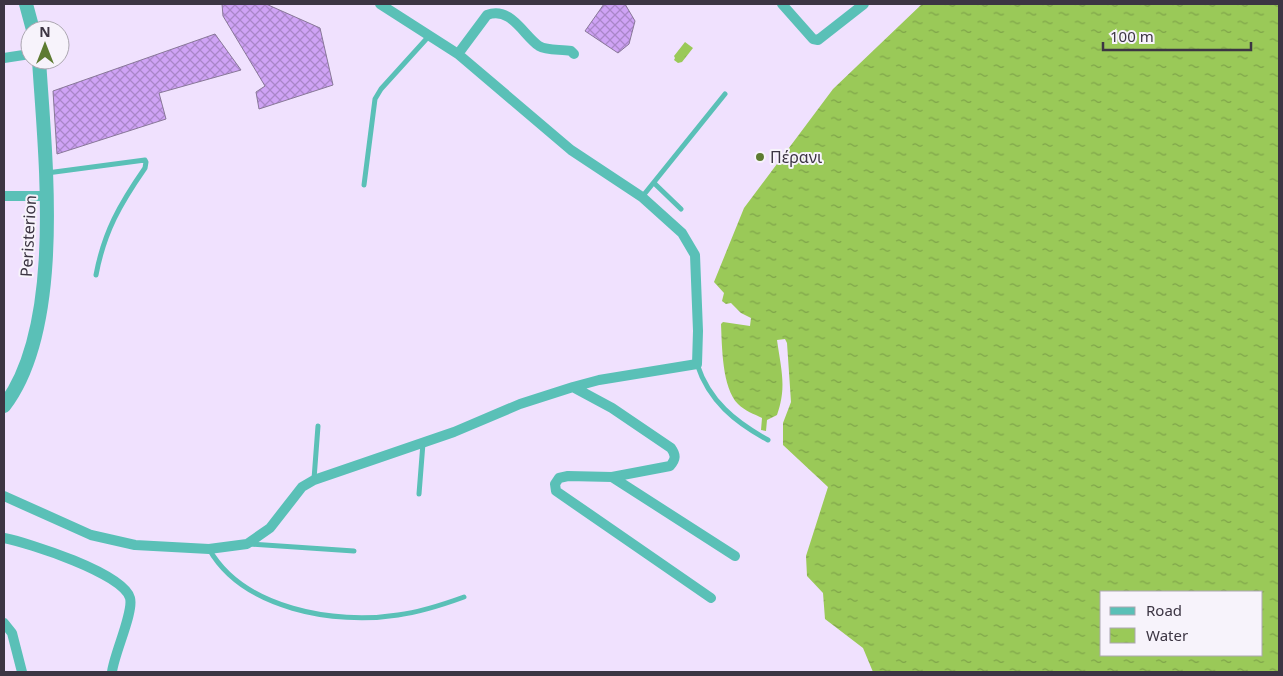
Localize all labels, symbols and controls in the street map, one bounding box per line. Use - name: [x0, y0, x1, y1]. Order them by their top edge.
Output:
- north arrow: [20, 20, 70, 70]
- scale bar: [1103, 20, 1250, 52]
- text: N: [39, 22, 51, 41]
- text: 100 m: [1110, 26, 1154, 46]
- place label: Πέρανι: [770, 146, 822, 168]
- marker: Πέρανι: [754, 151, 766, 163]
- street label: Peristerion: [15, 194, 41, 278]
- legend: [1100, 591, 1263, 656]
- text: Road: [1146, 600, 1182, 620]
- text: Water: [1146, 625, 1188, 645]

